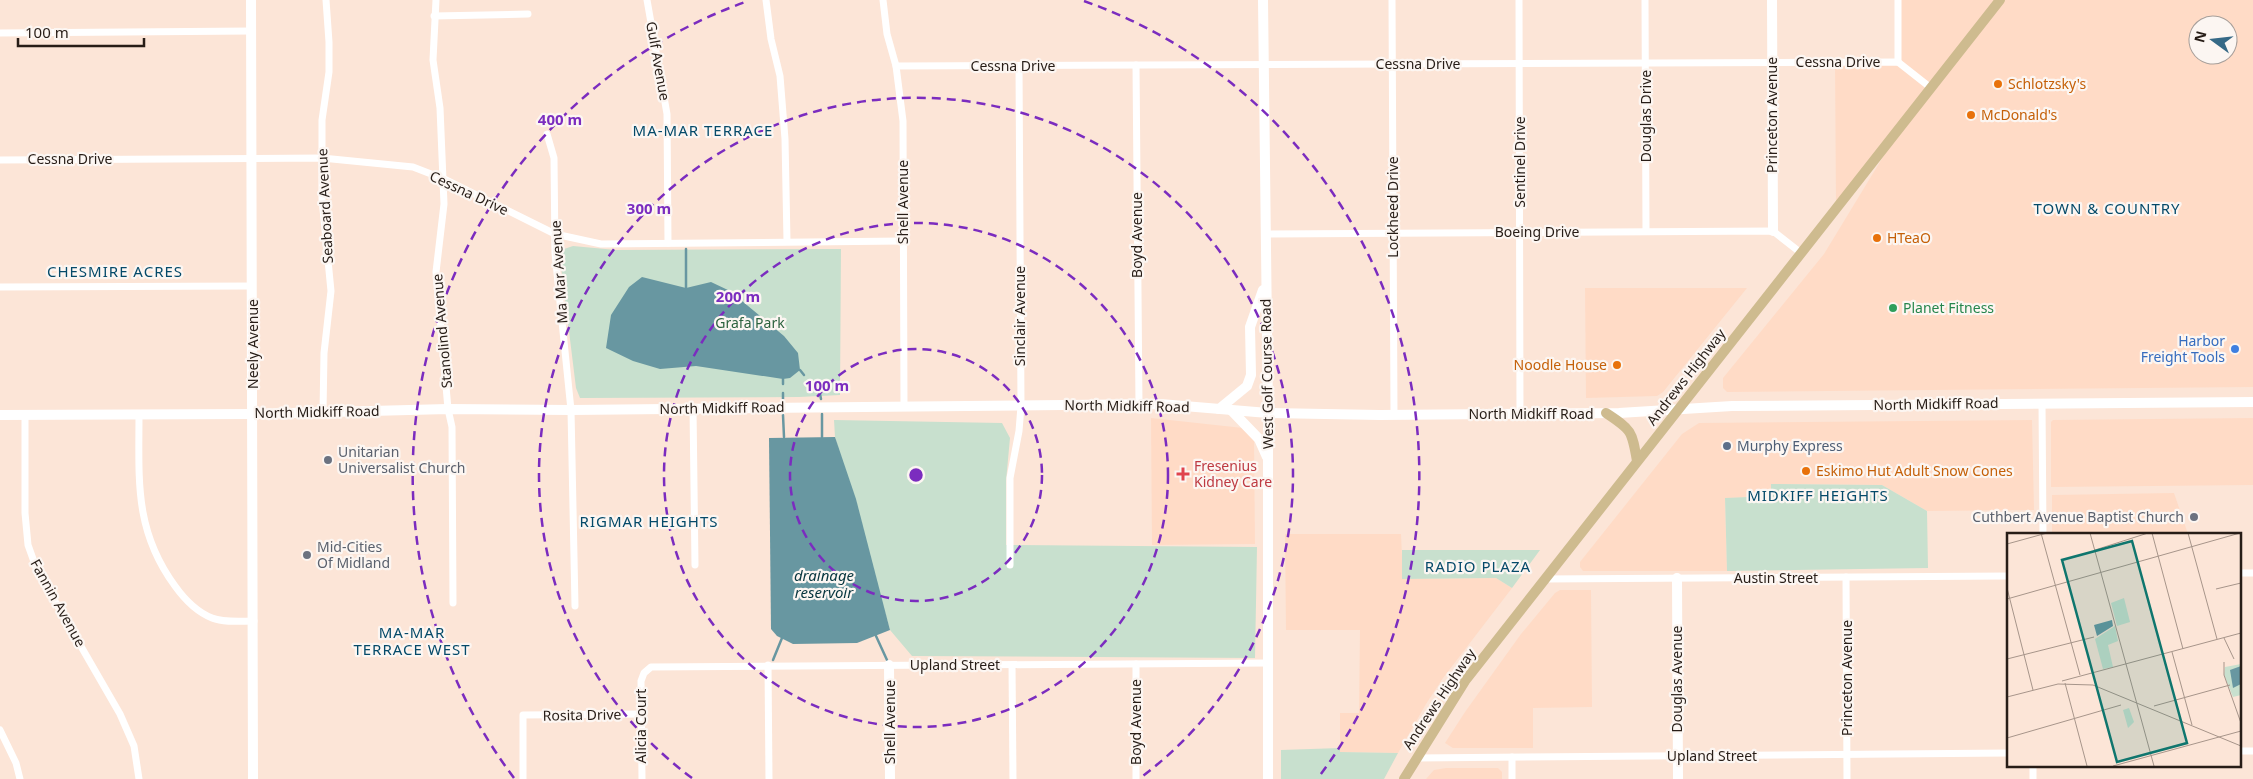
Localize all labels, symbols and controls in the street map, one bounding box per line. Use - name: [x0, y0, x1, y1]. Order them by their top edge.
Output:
- scale bar: [18, 15, 144, 47]
- north arrow: [2188, 15, 2238, 65]
- street label: Gulf Avenue: [642, 20, 675, 102]
- text: 100 m: [25, 22, 69, 42]
- text: N: [2189, 29, 2211, 44]
- street label: Cessna Drive: [1796, 52, 1881, 71]
- street label: Cessna Drive: [1376, 54, 1461, 73]
- street label: Cessna Drive: [971, 56, 1056, 75]
- street label: Princeton Avenue: [1762, 57, 1781, 173]
- street label: Douglas Drive: [1636, 70, 1655, 162]
- place label: Schlotzsky's: [2008, 74, 2086, 93]
- marker: Schlotzsky's: [1992, 78, 2004, 90]
- place label: McDonald's: [1981, 105, 2058, 124]
- text: 400 m: [538, 109, 582, 129]
- marker: McDonald's: [1965, 109, 1977, 121]
- street label: Sentinel Drive: [1510, 116, 1529, 208]
- district label: MA-MAR TERRACE: [633, 120, 773, 140]
- street label: Seaboard Avenue: [312, 148, 337, 264]
- street label: Cessna Drive: [28, 149, 113, 168]
- street label: Lockheed Drive: [1383, 156, 1402, 258]
- street label: Shell Avenue: [893, 160, 912, 244]
- street label: Cessna Drive: [427, 166, 512, 219]
- street label: Boyd Avenue: [1127, 192, 1146, 278]
- text: 300 m: [627, 198, 671, 218]
- district label: TOWN & COUNTRY: [2033, 198, 2181, 218]
- street label: Ma Mar Avenue: [545, 220, 572, 324]
- street label: Boeing Drive: [1495, 222, 1579, 241]
- place label: HTeaO: [1887, 228, 1931, 247]
- marker: HTeaO: [1871, 232, 1883, 244]
- district label: CHESMIRE ACRES: [47, 261, 183, 281]
- street label: Sinclair Avenue: [1010, 266, 1029, 366]
- street label: Stanolind Avenue: [427, 273, 456, 389]
- text: 200 m: [716, 286, 760, 306]
- place label: Planet Fitness: [1903, 298, 1994, 317]
- street label: Neely Avenue: [243, 299, 262, 389]
- street label: West Golf Course Road: [1256, 299, 1277, 449]
- marker: Planet Fitness: [1887, 302, 1899, 314]
- park label: Grafa Park: [715, 313, 785, 332]
- street label: Andrews Highway: [1642, 324, 1730, 429]
- place label: Harbor Freight Tools: [2141, 331, 2225, 366]
- marker: Harbor Freight Tools: [2229, 343, 2241, 355]
- place label: Noodle House: [1514, 355, 1607, 374]
- marker: Noodle House: [1611, 359, 1623, 371]
- text: 100 m: [805, 375, 849, 395]
- street label: North Midkiff Road: [1873, 393, 1999, 414]
- street label: North Midkiff Road: [1064, 395, 1190, 416]
- street label: North Midkiff Road: [659, 397, 785, 418]
- street label: North Midkiff Road: [254, 401, 380, 422]
- street label: North Midkiff Road: [1468, 404, 1594, 423]
- place label: Murphy Express: [1737, 436, 1843, 455]
- marker: Murphy Express: [1721, 440, 1733, 452]
- place label: Unitarian Universalist Church: [338, 442, 466, 477]
- marker: Unitarian Universalist Church: [322, 454, 334, 466]
- place label: Fresenius Kidney Care: [1194, 456, 1272, 491]
- place label: Eskimo Hut Adult Snow Cones: [1816, 461, 2013, 480]
- marker: Eskimo Hut Adult Snow Cones: [1800, 465, 1812, 477]
- centre of rings: [907, 466, 925, 484]
- marker: Fresenius Kidney Care: [1176, 467, 1190, 481]
- district label: MIDKIFF HEIGHTS: [1747, 485, 1889, 505]
- place label: Cuthbert Avenue Baptist Church: [1972, 507, 2184, 526]
- district label: RIGMAR HEIGHTS: [580, 511, 718, 531]
- marker: Cuthbert Avenue Baptist Church: [2188, 511, 2200, 523]
- inset map: [2007, 533, 2240, 766]
- place label: Mid-Cities Of Midland: [317, 537, 390, 572]
- marker: Mid-Cities Of Midland: [301, 549, 313, 561]
- street label: Fannin Avenue: [26, 556, 90, 650]
- district label: RADIO PLAZA: [1425, 556, 1531, 576]
- water label: drainage reservoir: [794, 565, 855, 602]
- street label: Austin Street: [1734, 568, 1818, 587]
- street label: Princeton Avenue: [1837, 620, 1856, 736]
- district label: MA-MAR TERRACE WEST: [353, 622, 471, 659]
- street label: Douglas Avenue: [1667, 625, 1686, 732]
- street label: Andrews Highway: [1398, 644, 1480, 753]
- street label: Upland Street: [910, 655, 1000, 674]
- street label: Boyd Avenue: [1126, 679, 1145, 765]
- street label: Shell Avenue: [880, 680, 899, 764]
- street label: Alicia Court: [631, 689, 650, 763]
- street label: Rosita Drive: [542, 704, 622, 725]
- street label: Upland Street: [1667, 746, 1757, 765]

